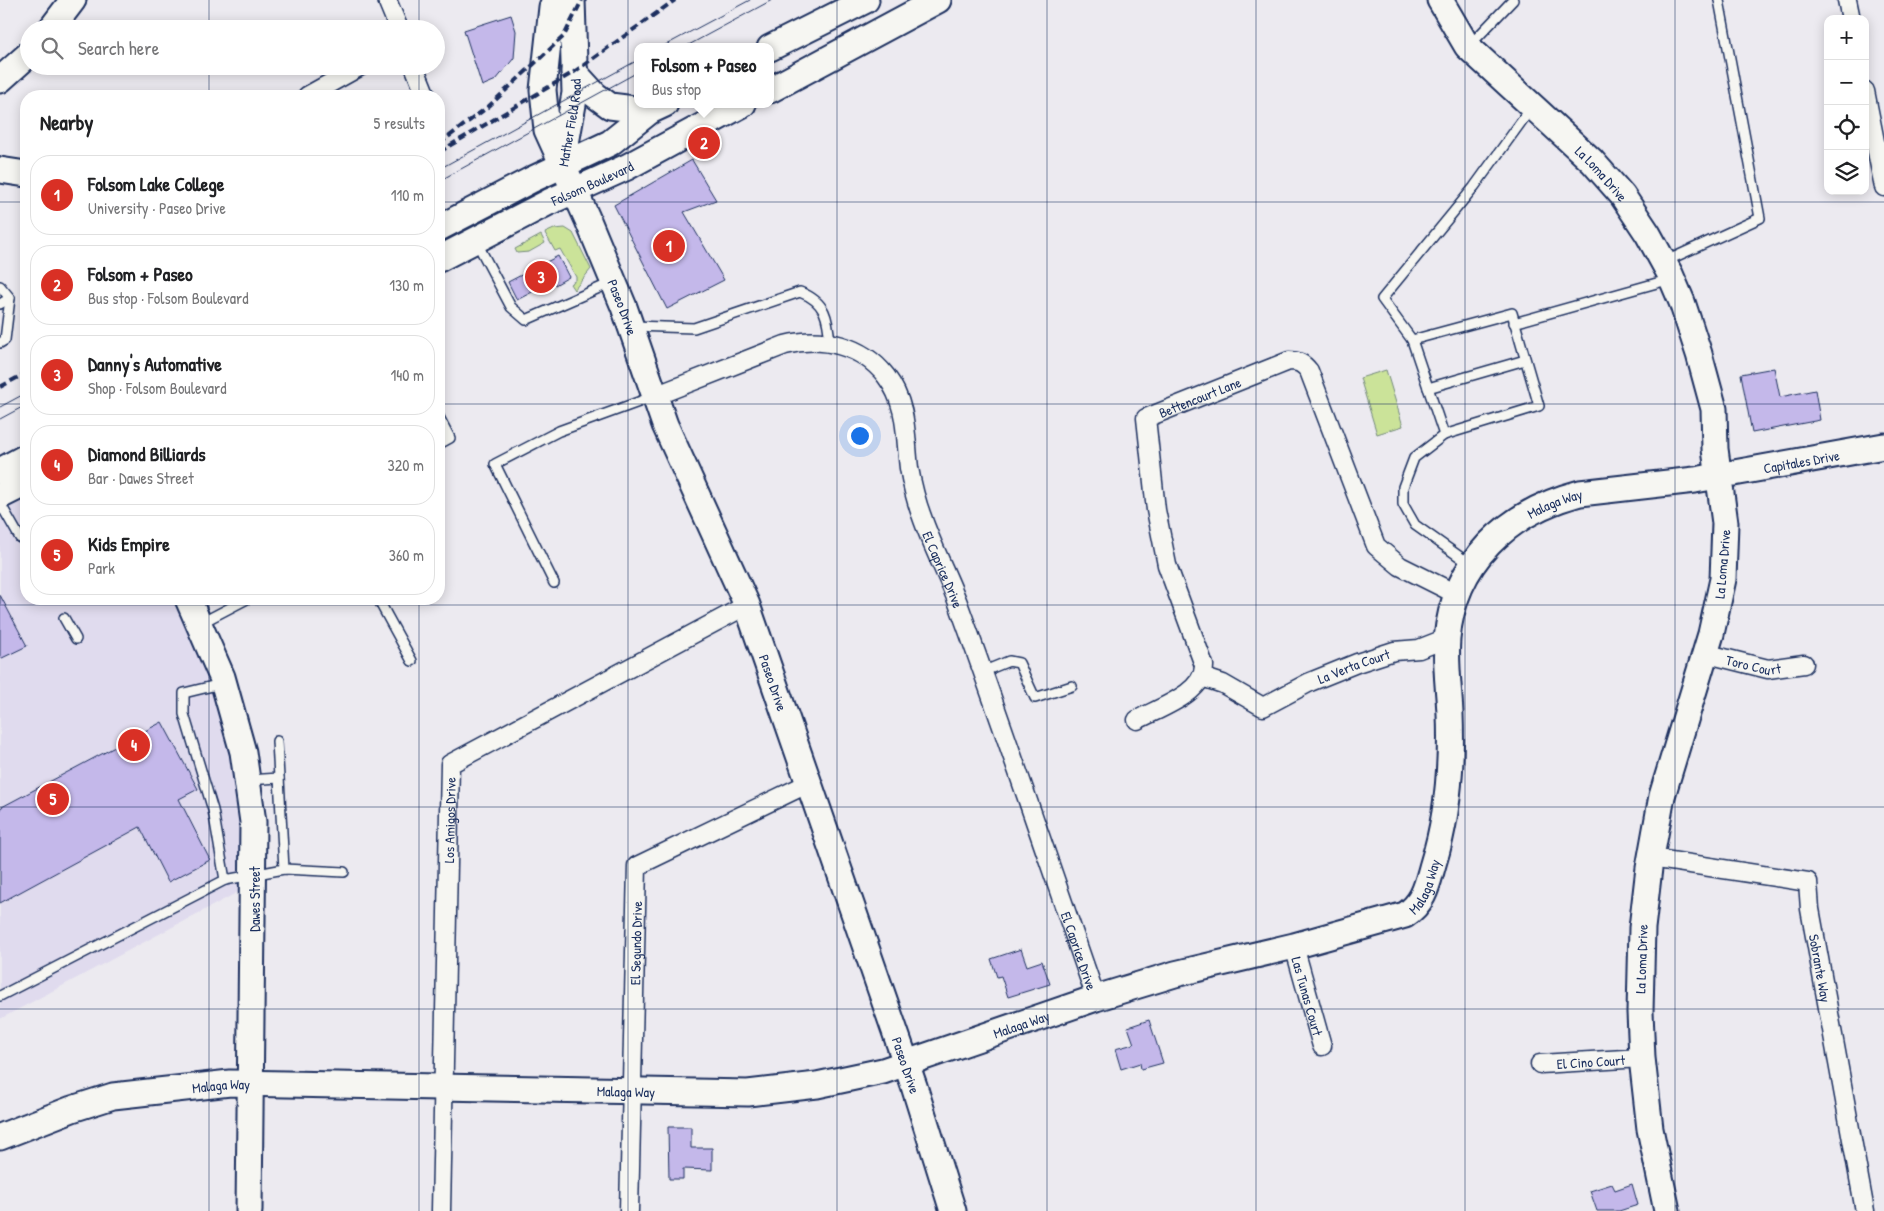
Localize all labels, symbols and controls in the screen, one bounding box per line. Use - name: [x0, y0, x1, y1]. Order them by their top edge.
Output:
- map controls: [1824, 15, 1869, 195]
- button: +: [1824, 15, 1869, 60]
- search box: [20, 20, 445, 75]
- icon: search: [38, 34, 66, 62]
- text: Search here: [78, 35, 159, 61]
- popup: [634, 43, 774, 108]
- text: Folsom + Paseo: [652, 52, 756, 78]
- button: −: [1824, 60, 1869, 105]
- street label: Mather Field Road: [553, 78, 585, 168]
- text: Bus stop: [652, 78, 701, 100]
- button: locate: [1824, 105, 1869, 150]
- text: Nearby: [40, 108, 93, 137]
- text: 5 results: [374, 112, 425, 134]
- pin: 2: [688, 124, 720, 162]
- street label: La Loma Drive: [1572, 141, 1633, 205]
- button: layers: [1824, 150, 1869, 195]
- street label: Folsom Boulevard: [547, 156, 637, 210]
- text: Folsom Lake College: [88, 171, 224, 197]
- text: 1: [54, 184, 60, 206]
- text: 110 m: [391, 184, 424, 206]
- text: University · Paseo Drive: [88, 197, 226, 219]
- pin: 1: [653, 227, 685, 265]
- pin: 3: [525, 258, 557, 296]
- text: Folsom + Paseo: [88, 261, 193, 287]
- text: 2: [53, 274, 61, 296]
- text: 130 m: [389, 274, 424, 296]
- street label: Paseo Drive: [604, 276, 643, 338]
- text: Bus stop · Folsom Boulevard: [88, 287, 248, 309]
- text: Danny's Automative: [88, 351, 222, 377]
- text: 3: [53, 364, 61, 386]
- text: 140 m: [390, 364, 424, 386]
- street label: Bettencourt Lane: [1156, 372, 1244, 422]
- text: Shop · Folsom Boulevard: [88, 377, 226, 399]
- your location: [847, 423, 873, 449]
- text: Diamond Billiards: [88, 441, 206, 467]
- street label: Capitales Drive: [1762, 445, 1841, 477]
- text: 4: [54, 454, 60, 476]
- text: 320 m: [388, 454, 424, 476]
- text: Bar · Dawes Street: [88, 467, 194, 489]
- street label: Malaga Way: [1523, 483, 1584, 522]
- street label: El Caprice Drive: [919, 528, 968, 610]
- street label: La Loma Drive: [1710, 528, 1735, 599]
- text: Kids Empire: [88, 531, 170, 557]
- text: 5: [54, 544, 60, 566]
- text: 360 m: [389, 544, 424, 566]
- text: Park: [88, 557, 115, 579]
- street label: La Verta Court: [1315, 644, 1392, 688]
- street label: Toro Court: [1724, 649, 1782, 679]
- street label: Paseo Drive: [755, 652, 793, 714]
- pin: 4: [118, 726, 150, 764]
- street label: Los Amigos Drive: [439, 777, 459, 863]
- pin: 5: [37, 780, 69, 818]
- street label: Malaga Way: [1404, 856, 1445, 918]
- street label: Dawes Street: [245, 866, 264, 932]
- street label: El Segundo Drive: [625, 900, 646, 985]
- street label: El Caprice Drive: [1057, 909, 1102, 993]
- street label: La Loma Drive: [1630, 924, 1652, 994]
- street label: Sobrante Way: [1805, 933, 1836, 1004]
- street label: Las Tunas Court: [1288, 954, 1328, 1038]
- street label: Malaga Way: [991, 1005, 1052, 1042]
- street label: Paseo Drive: [888, 1034, 925, 1096]
- street label: El Cino Court: [1556, 1050, 1626, 1072]
- street label: Malaga Way: [191, 1074, 250, 1097]
- street label: Malaga Way: [597, 1081, 655, 1102]

